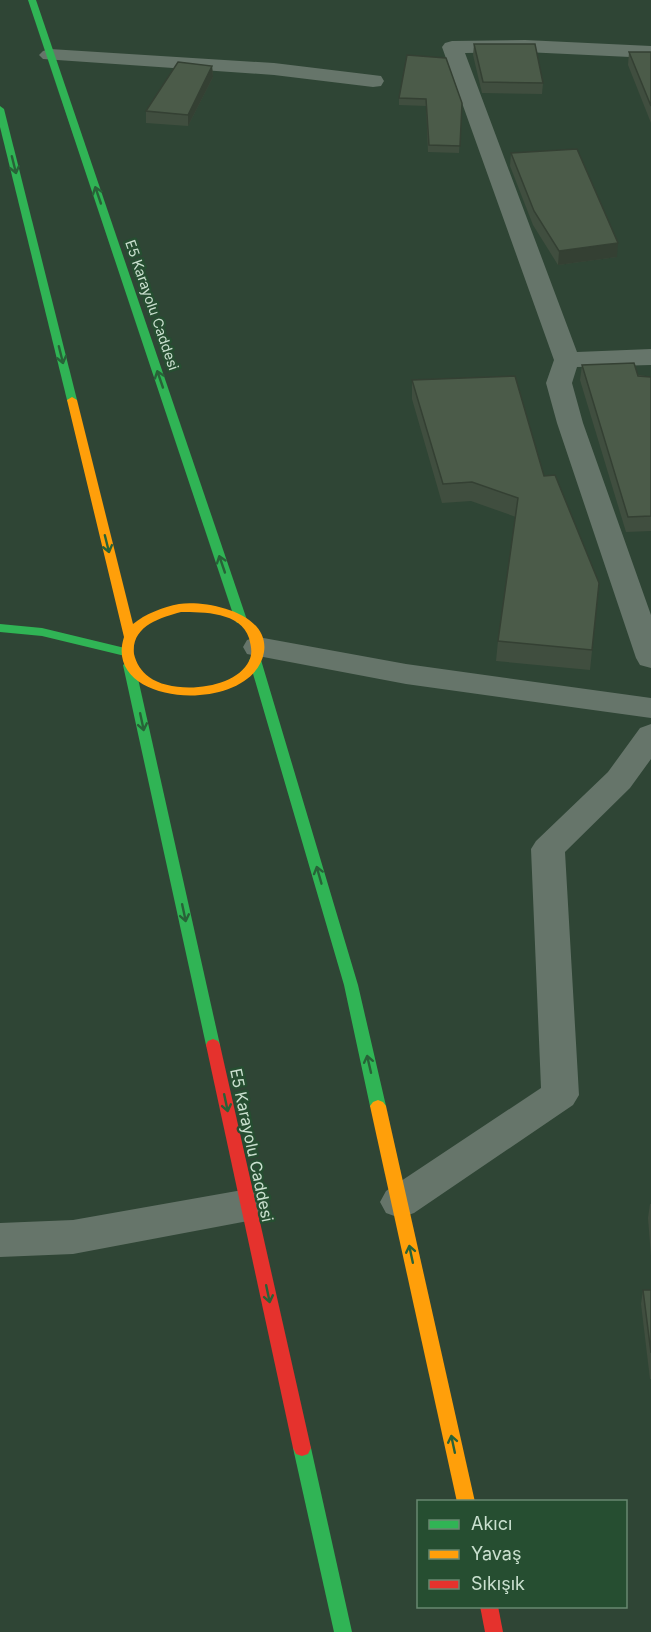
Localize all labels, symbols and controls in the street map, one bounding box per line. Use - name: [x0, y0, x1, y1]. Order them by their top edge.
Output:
- one-way arrow: [9, 156, 20, 175]
- one-way arrow: [91, 186, 102, 205]
- street label: E5 Karayolu Caddesi: [122, 237, 183, 372]
- one-way arrow: [55, 345, 67, 364]
- one-way arrow: [154, 370, 165, 389]
- one-way arrow: [102, 534, 114, 553]
- one-way arrow: [216, 555, 227, 574]
- one-way arrow: [136, 713, 148, 732]
- one-way arrow: [313, 866, 324, 885]
- one-way arrow: [178, 903, 190, 922]
- one-way arrow: [363, 1054, 374, 1074]
- street label: E5 Karayolu Caddesi: [226, 1066, 278, 1224]
- one-way arrow: [220, 1094, 232, 1113]
- one-way arrow: [405, 1245, 416, 1264]
- one-way arrow: [263, 1283, 274, 1303]
- one-way arrow: [447, 1435, 458, 1455]
- legend: [417, 1500, 627, 1608]
- text: Akıcı: [471, 1513, 512, 1534]
- text: Yavaş: [471, 1543, 521, 1564]
- text: Sıkışık: [471, 1573, 525, 1594]

